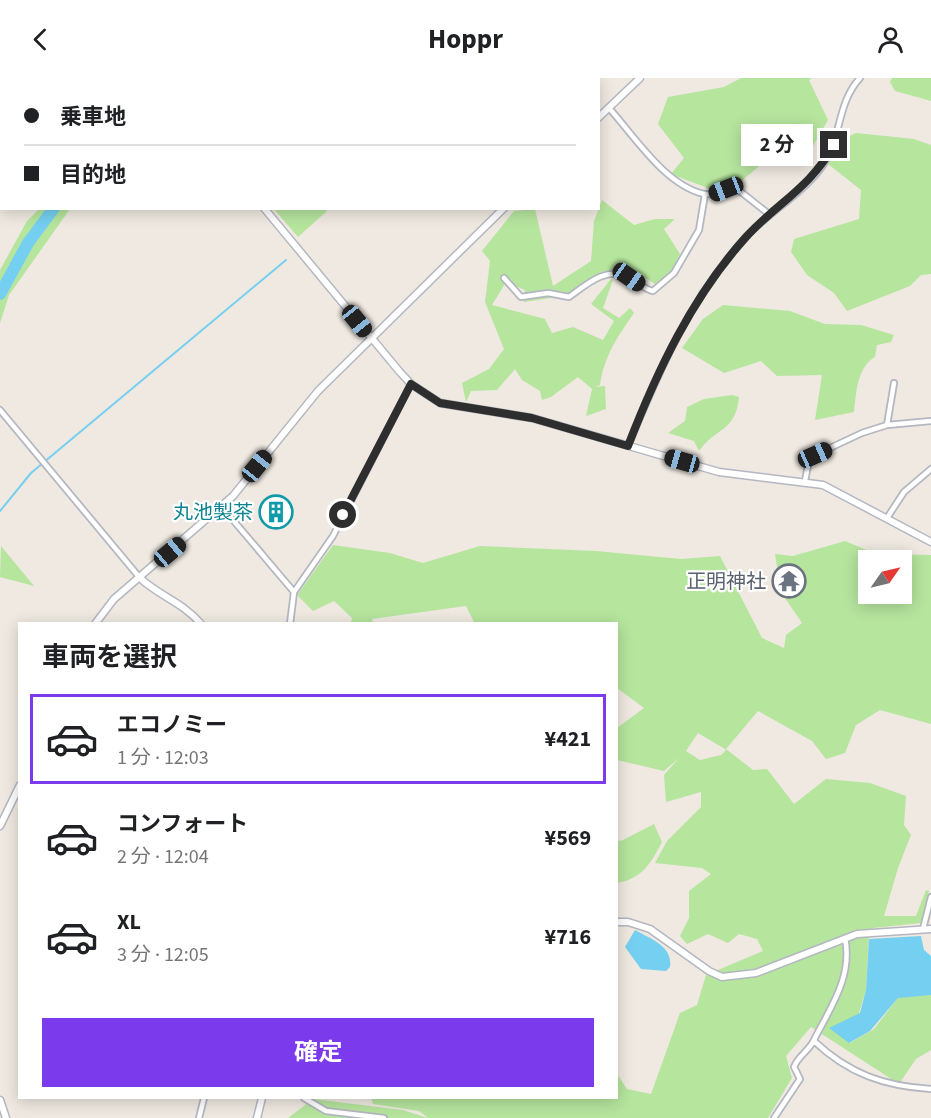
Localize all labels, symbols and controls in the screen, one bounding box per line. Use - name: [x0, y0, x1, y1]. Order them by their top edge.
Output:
- text: Hoppr: [428, 20, 503, 59]
- icon: back: [24, 23, 57, 56]
- icon: person: [874, 23, 907, 56]
- text: 乗車地: [60, 101, 126, 133]
- callout: 2 分: [741, 124, 813, 166]
- text: 2 分: [760, 131, 794, 159]
- route end: [820, 131, 847, 158]
- text: 目的地: [60, 159, 126, 191]
- car: [706, 174, 746, 204]
- car: [609, 259, 649, 295]
- car: [339, 301, 375, 341]
- car: [795, 439, 835, 471]
- car: [239, 446, 275, 486]
- car: [662, 447, 702, 475]
- building icon: 丸池製茶: [258, 494, 294, 530]
- place label: 丸池製茶: [173, 499, 253, 527]
- route start: [329, 501, 356, 528]
- car: [150, 534, 190, 570]
- north arrow: [858, 550, 912, 604]
- map controls: [858, 550, 912, 604]
- temple icon: 正明神社: [771, 563, 807, 599]
- place label: 正明神社: [686, 568, 766, 596]
- text: 車両を選択: [42, 638, 177, 677]
- text: エコノミー: [117, 709, 227, 741]
- icon: car: [45, 712, 99, 766]
- text: ¥421: [545, 723, 591, 755]
- text: 1 分 · 12:03: [117, 744, 209, 772]
- text: コンフォート: [117, 808, 248, 840]
- icon: car: [45, 811, 99, 865]
- text: ¥569: [545, 822, 591, 854]
- text: 2 分 · 12:04: [117, 843, 209, 871]
- text: XL: [117, 906, 141, 938]
- icon: car: [45, 910, 99, 964]
- text: ¥716: [545, 921, 591, 953]
- text: 3 分 · 12:05: [117, 941, 209, 969]
- button: 確定: [42, 1018, 594, 1087]

